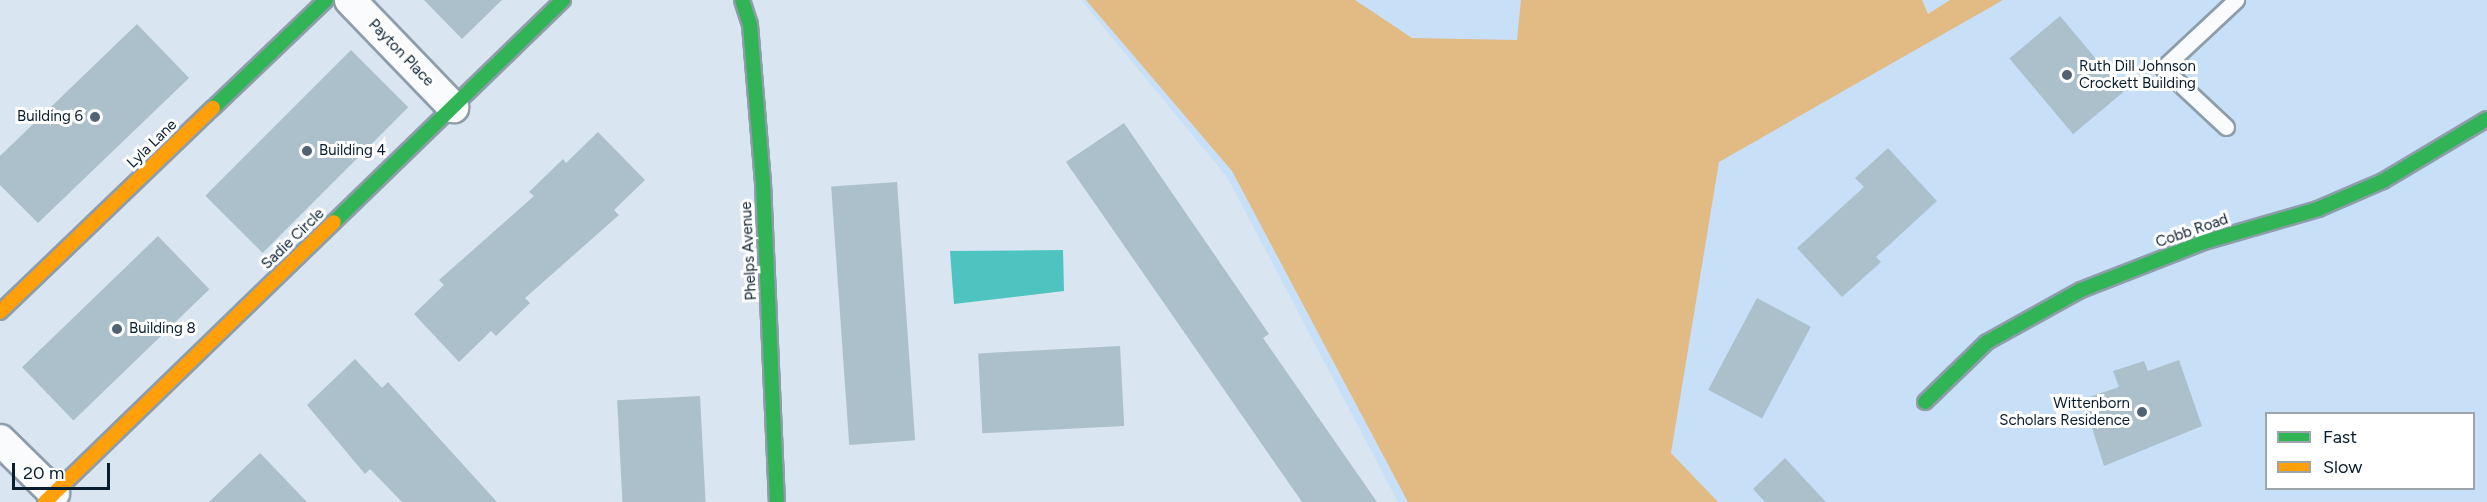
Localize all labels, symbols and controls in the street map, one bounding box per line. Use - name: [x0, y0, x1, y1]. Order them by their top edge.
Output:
- street label: Payton Place: [365, 16, 437, 90]
- place label: Ruth Dill Johnson Crockett Building: [2079, 57, 2196, 92]
- marker: Ruth Dill Johnson Crockett Building: [2060, 68, 2074, 82]
- place label: Building 6: [17, 108, 83, 126]
- marker: Building 6: [88, 110, 102, 124]
- street label: Lyla Lane: [123, 116, 181, 172]
- place label: Building 4: [319, 142, 386, 160]
- marker: Building 4: [300, 144, 314, 158]
- street label: Phelps Avenue: [737, 201, 761, 301]
- street label: Sadie Circle: [258, 205, 328, 273]
- street label: Cobb Road: [2153, 210, 2231, 252]
- place label: Building 8: [129, 320, 196, 338]
- marker: Building 8: [110, 322, 124, 336]
- place label: Wittenborn Scholars Residence: [1999, 394, 2130, 429]
- marker: Wittenborn Scholars Residence: [2135, 405, 2149, 419]
- legend: [2265, 412, 2475, 490]
- text: Fast: [2323, 426, 2357, 448]
- scale bar: [15, 451, 112, 489]
- text: Slow: [2323, 456, 2362, 478]
- text: 20 m: [23, 462, 64, 484]

